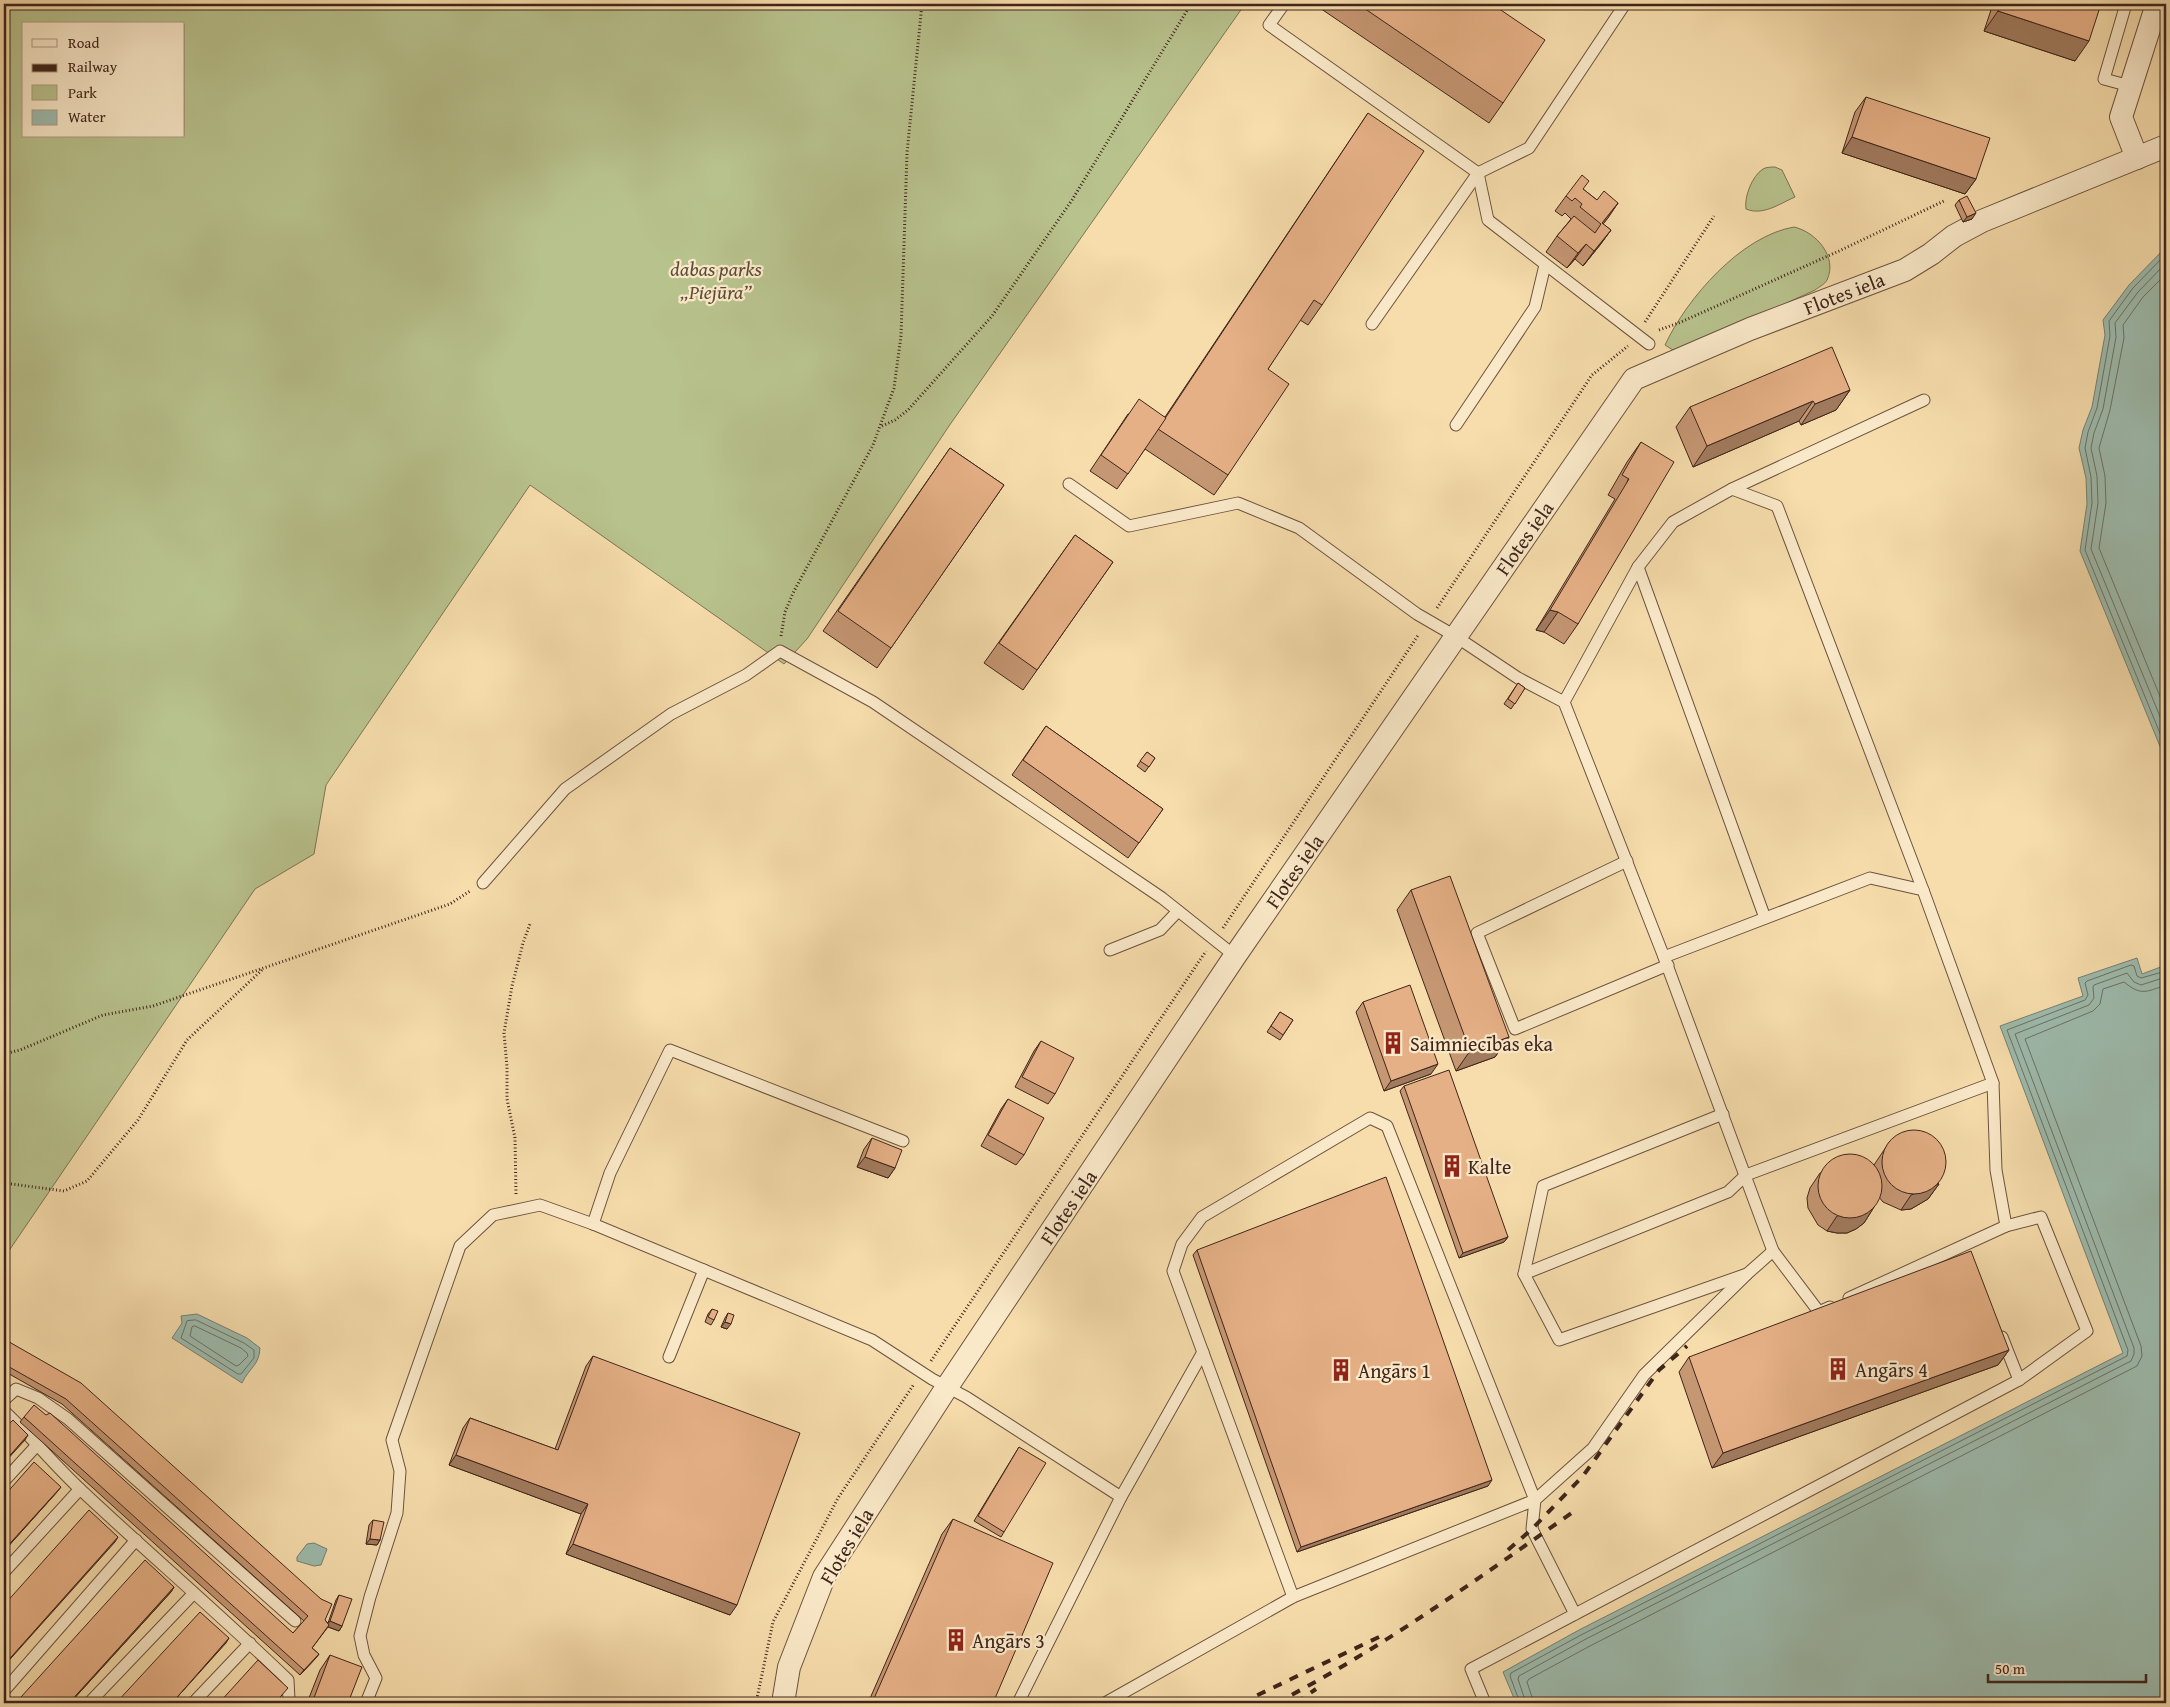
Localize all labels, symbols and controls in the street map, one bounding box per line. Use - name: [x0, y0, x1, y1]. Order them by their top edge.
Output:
- legend: [22, 22, 185, 138]
- text: Road: [68, 32, 99, 53]
- text: Railway: [68, 56, 118, 77]
- text: Park: [68, 82, 97, 103]
- text: Water: [68, 106, 106, 127]
- park label: dabas parks „Piejūra”: [670, 254, 762, 306]
- street label: Flotes iela: [1799, 264, 1889, 322]
- street label: Flotes iela: [1488, 495, 1560, 581]
- street label: Flotes iela: [1258, 828, 1330, 914]
- place label: Saimniecības eka: [1410, 1029, 1554, 1058]
- building icon: Saimniecības eka: [1380, 1030, 1406, 1056]
- place label: Kalte: [1468, 1152, 1511, 1181]
- building icon: Kalte: [1439, 1153, 1465, 1179]
- street label: Flotes iela: [1032, 1163, 1104, 1250]
- place label: Angārs 4: [1855, 1355, 1928, 1384]
- place label: Angārs 1: [1358, 1356, 1431, 1385]
- building icon: Angārs 4: [1825, 1356, 1851, 1382]
- building icon: Angārs 1: [1328, 1357, 1354, 1383]
- street label: Flotes iela: [812, 1502, 880, 1590]
- place label: Angārs 3: [972, 1626, 1045, 1655]
- building icon: Angārs 3: [943, 1627, 969, 1653]
- scale bar: [1988, 1652, 2145, 1684]
- text: 50 m: [1995, 1658, 2026, 1679]

